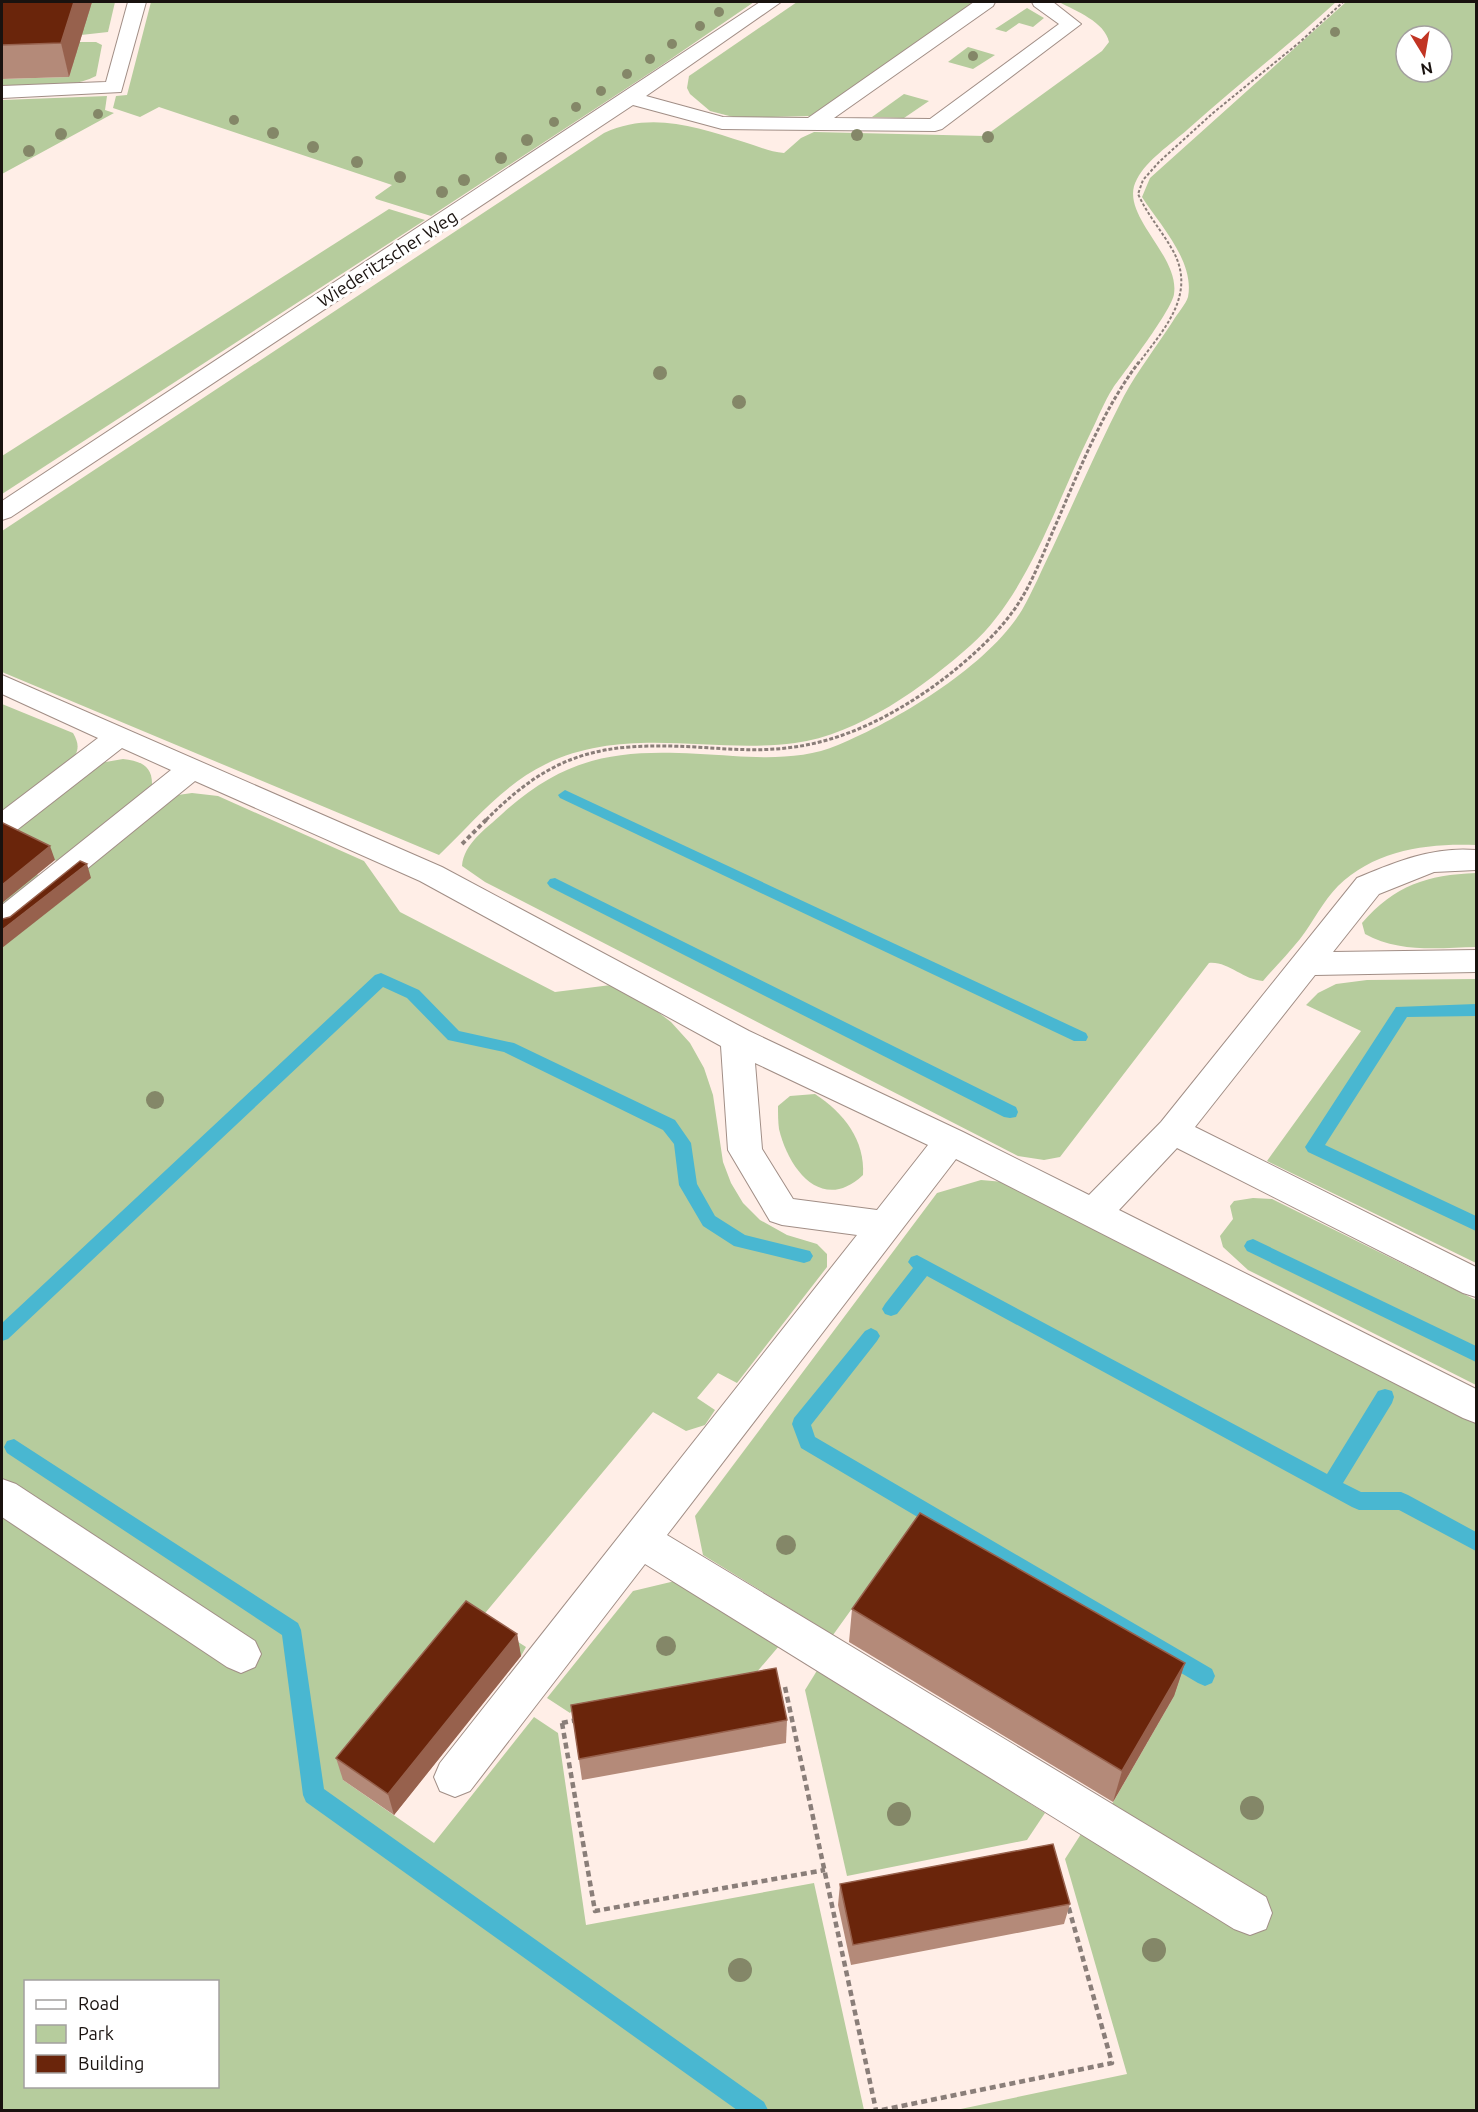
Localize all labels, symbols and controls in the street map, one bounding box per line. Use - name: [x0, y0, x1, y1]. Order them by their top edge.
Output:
- north arrow: [1394, 24, 1454, 84]
- text: N: [1419, 59, 1434, 79]
- street label: Wiederitzscher Weg: [313, 205, 461, 311]
- legend: [24, 1980, 219, 2088]
- text: Road: [78, 1993, 120, 2013]
- text: Park: [78, 2023, 114, 2043]
- text: Building: [78, 2053, 144, 2073]

